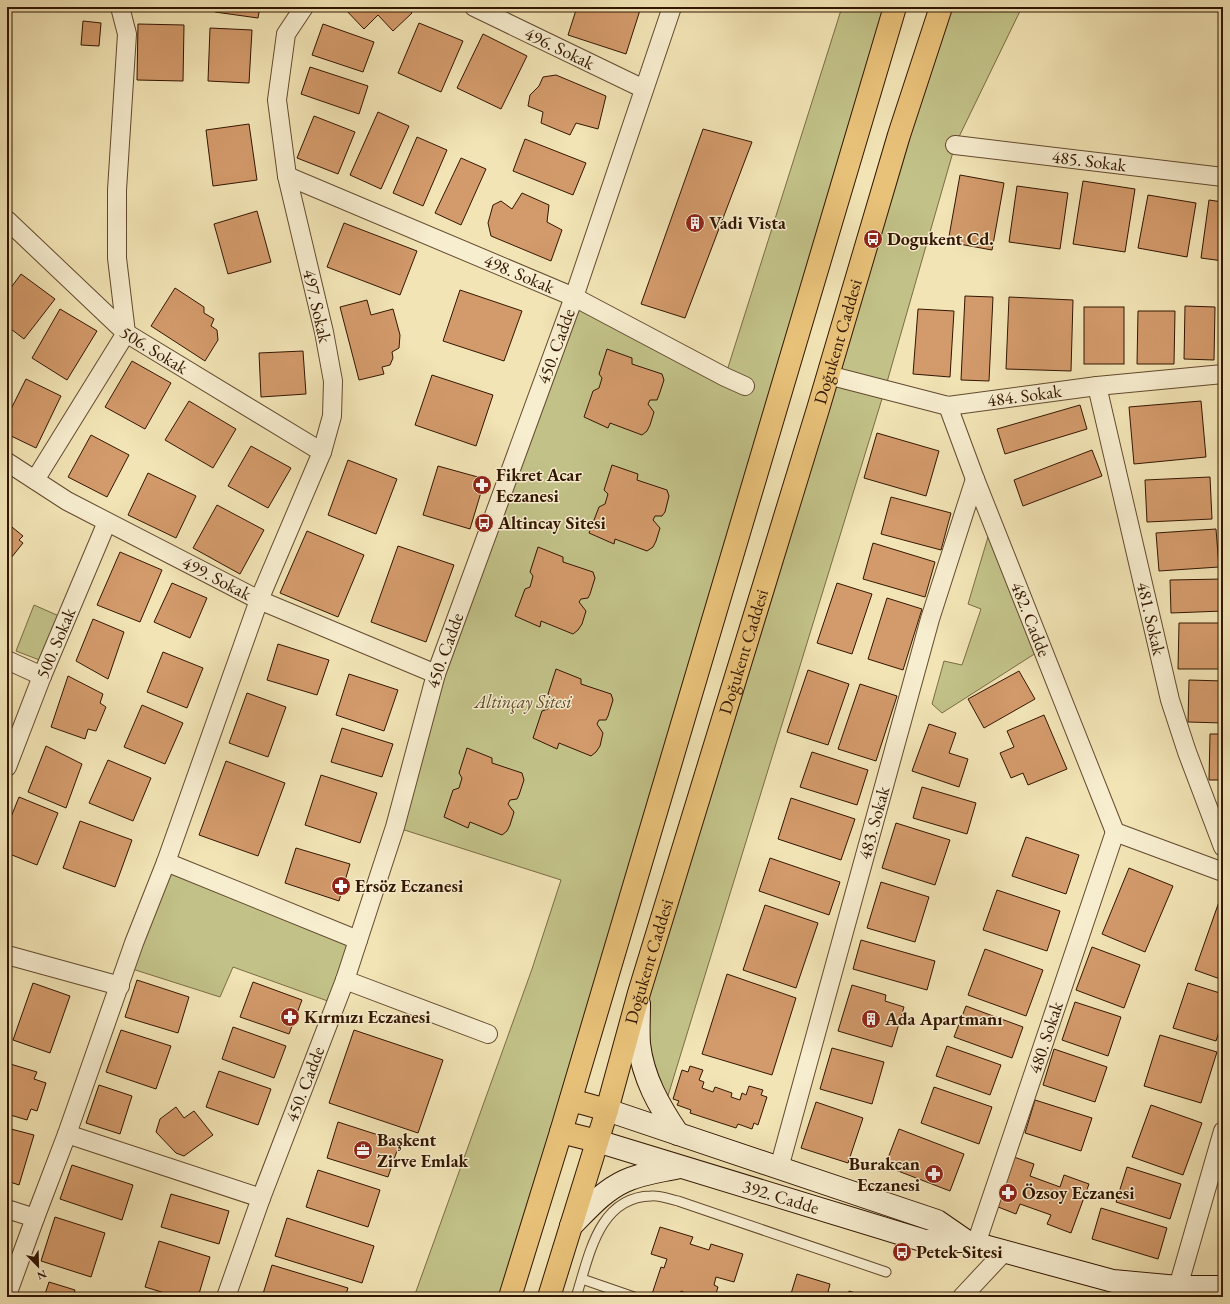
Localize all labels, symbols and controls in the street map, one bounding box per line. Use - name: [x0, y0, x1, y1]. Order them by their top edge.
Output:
- street label: 496. Sokak: [521, 21, 599, 75]
- street label: 485. Sokak: [1051, 145, 1128, 176]
- place label: Vadi Vista: [709, 211, 786, 234]
- building icon: Vadi Vista: [684, 212, 706, 234]
- place label: Dogukent Cd.: [887, 227, 994, 250]
- bus stop icon: Dogukent Cd.: [862, 228, 884, 250]
- street label: 498. Sokak: [480, 248, 559, 299]
- street label: 497. Sokak: [298, 267, 337, 345]
- street label: Doğukent Caddesi: [808, 276, 867, 407]
- street label: 450. Cadde: [531, 305, 580, 387]
- street label: 506. Sokak: [115, 321, 193, 379]
- street label: 484. Sokak: [986, 379, 1063, 412]
- place label: Fikret Acar Eczanesi: [496, 463, 582, 507]
- pharmacy icon: Fikret Acar Eczanesi: [471, 474, 493, 496]
- place label: Altincay Sitesi: [497, 511, 606, 534]
- bus stop icon: Altincay Sitesi: [473, 512, 495, 534]
- street label: 499. Sokak: [178, 550, 256, 605]
- street label: 482. Cadde: [1006, 578, 1056, 660]
- street label: 481. Sokak: [1132, 580, 1171, 658]
- street label: Doğukent Caddesi: [713, 586, 773, 717]
- street label: 500. Sokak: [30, 604, 81, 682]
- street label: 450. Cadde: [421, 609, 468, 691]
- park label: Altinçay Sitesi: [472, 690, 572, 714]
- street label: 483. Sokak: [852, 783, 895, 862]
- place label: Ersöz Eczanesi: [355, 874, 464, 897]
- pharmacy icon: Ersöz Eczanesi: [330, 875, 352, 897]
- street label: Doğukent Caddesi: [619, 896, 678, 1027]
- street label: 480. Sokak: [1022, 998, 1068, 1076]
- place label: Kırmızı Eczanesi: [304, 1005, 431, 1028]
- pharmacy icon: Kırmızı Eczanesi: [279, 1006, 301, 1028]
- place label: Ada Apartmanı: [884, 1007, 1003, 1030]
- building icon: Ada Apartmanı: [860, 1008, 882, 1030]
- street label: 450. Cadde: [279, 1043, 329, 1125]
- place label: Başkent Zirve Emlak: [377, 1128, 470, 1172]
- office icon: Başkent Zirve Emlak: [352, 1139, 374, 1161]
- place label: Burakcan Eczanesi: [849, 1152, 921, 1196]
- pharmacy icon: Burakcan Eczanesi: [923, 1163, 945, 1185]
- street label: 392. Cadde: [740, 1174, 822, 1219]
- place label: Özsoy Eczanesi: [1022, 1181, 1135, 1204]
- pharmacy icon: Özsoy Eczanesi: [997, 1182, 1019, 1204]
- place label: Petek Sitesi: [916, 1240, 1003, 1263]
- bus stop icon: Petek Sitesi: [891, 1241, 913, 1263]
- north arrow: [18, 1246, 58, 1286]
- text: N: [35, 1267, 49, 1283]

